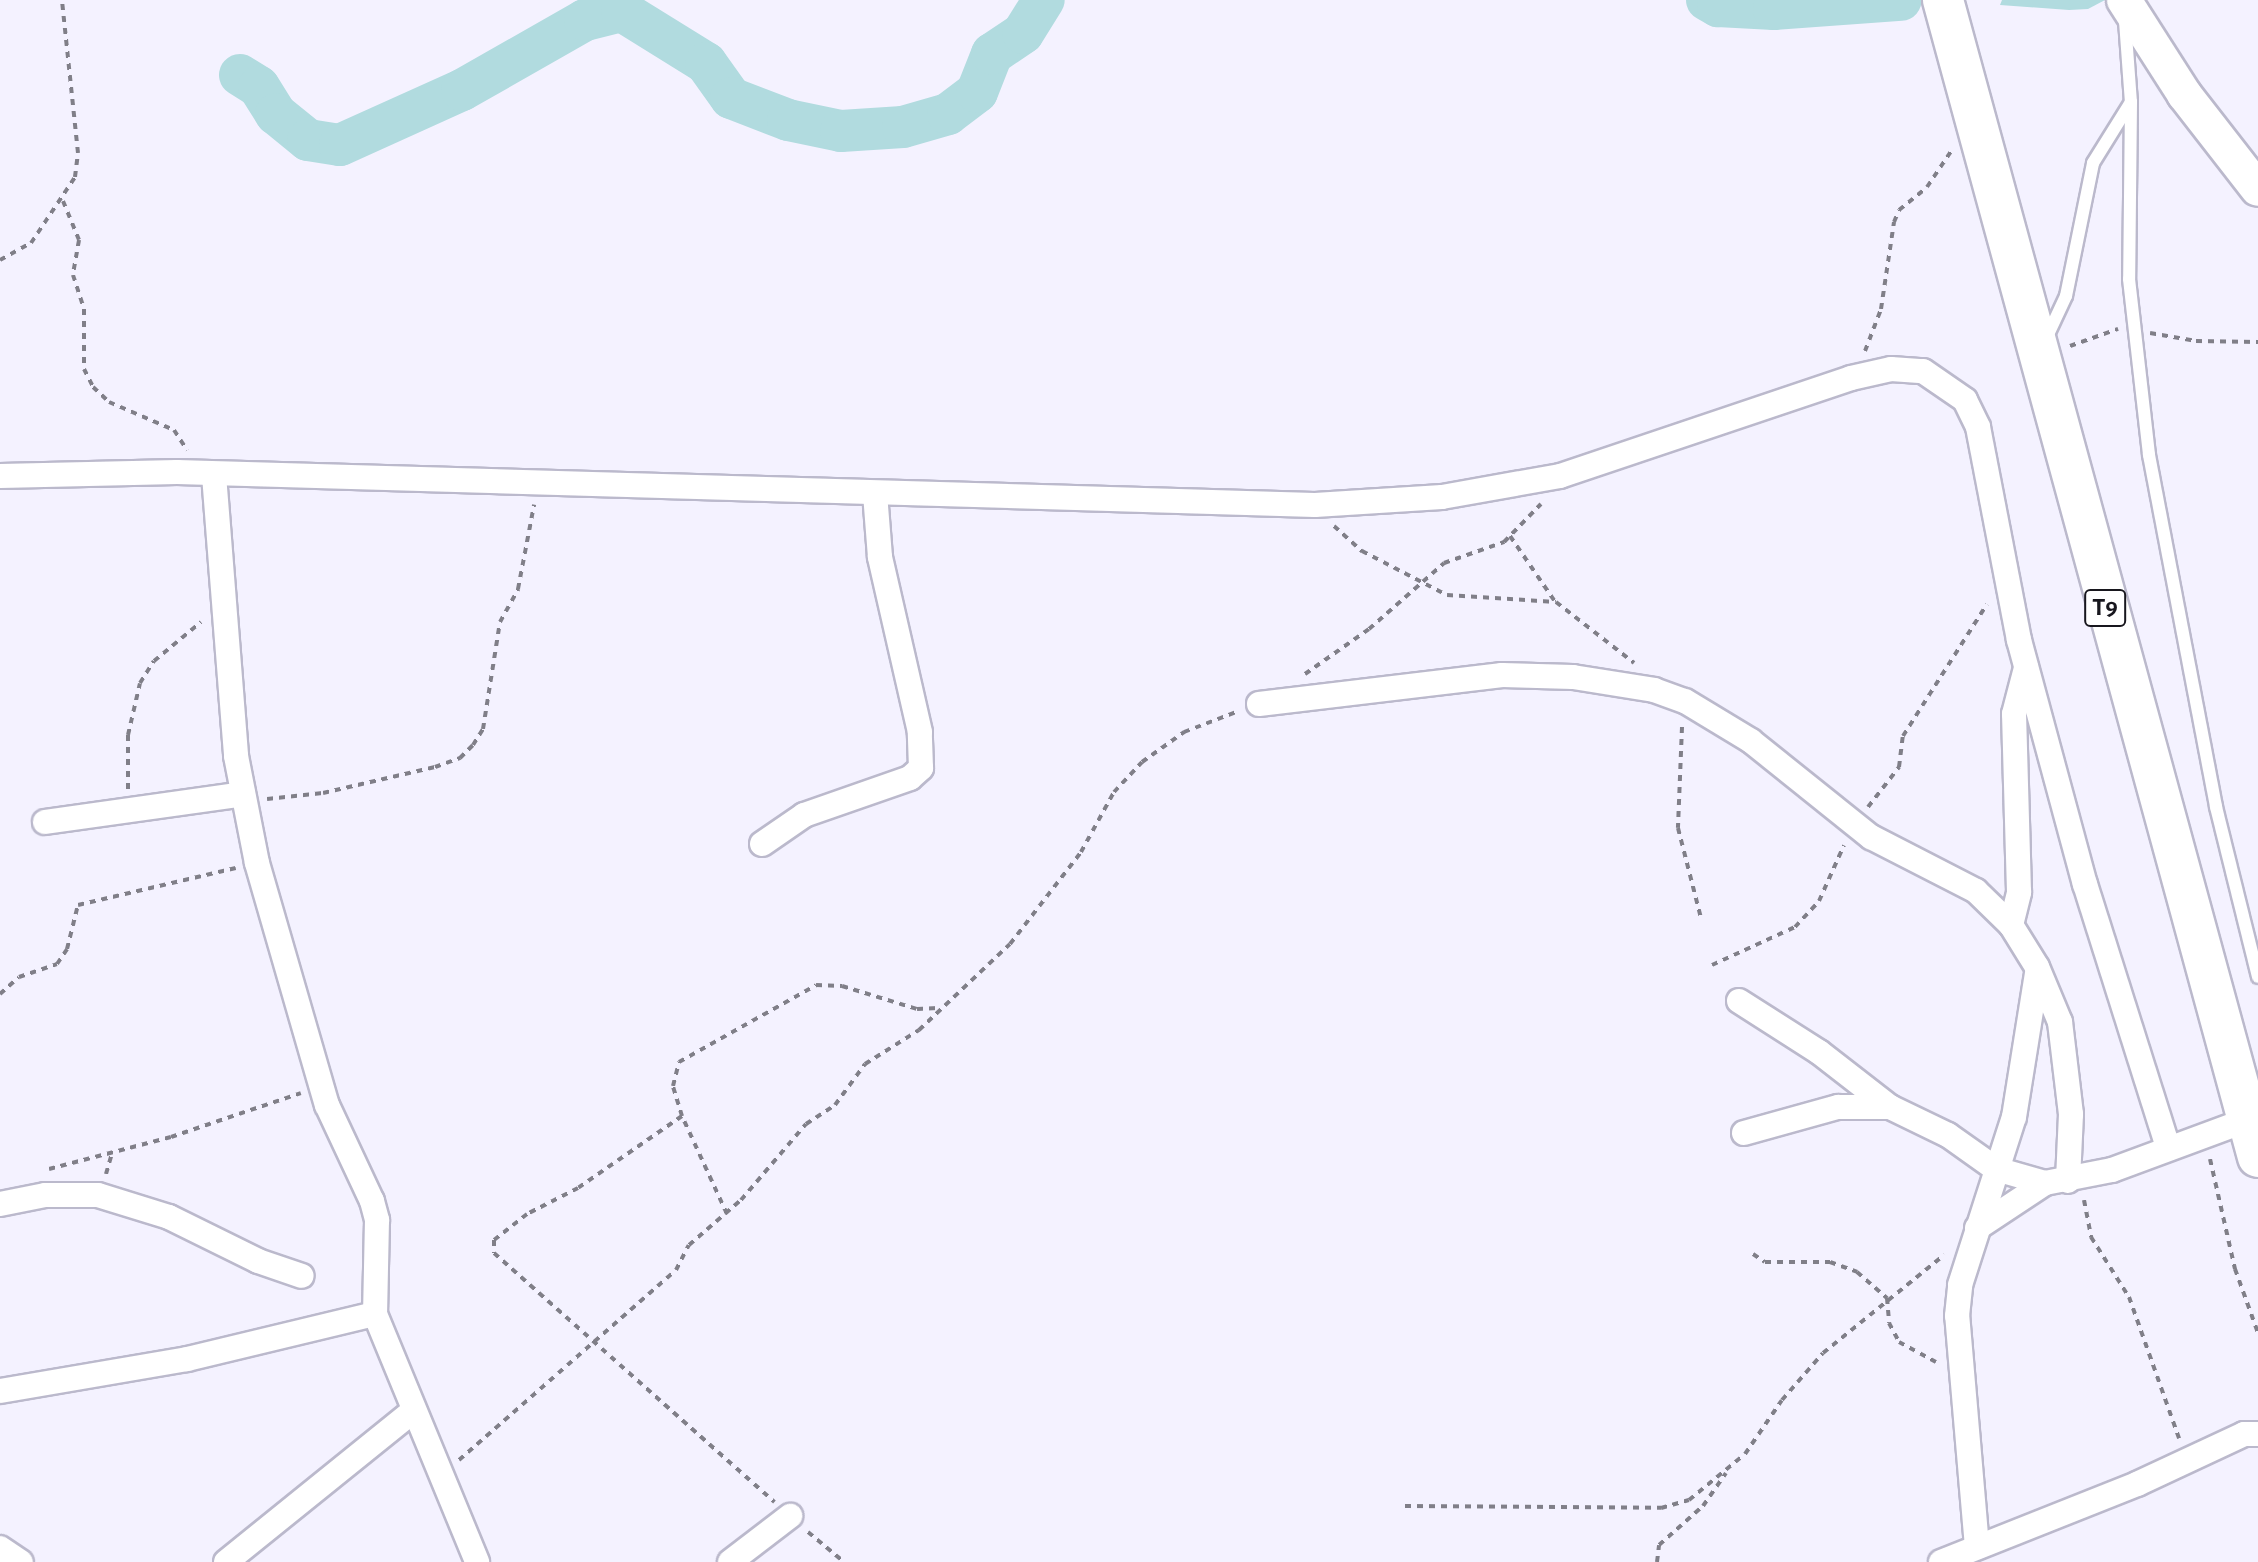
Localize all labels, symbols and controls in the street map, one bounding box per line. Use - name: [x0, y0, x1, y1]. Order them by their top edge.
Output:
- road number: T9: [2083, 586, 2127, 630]

